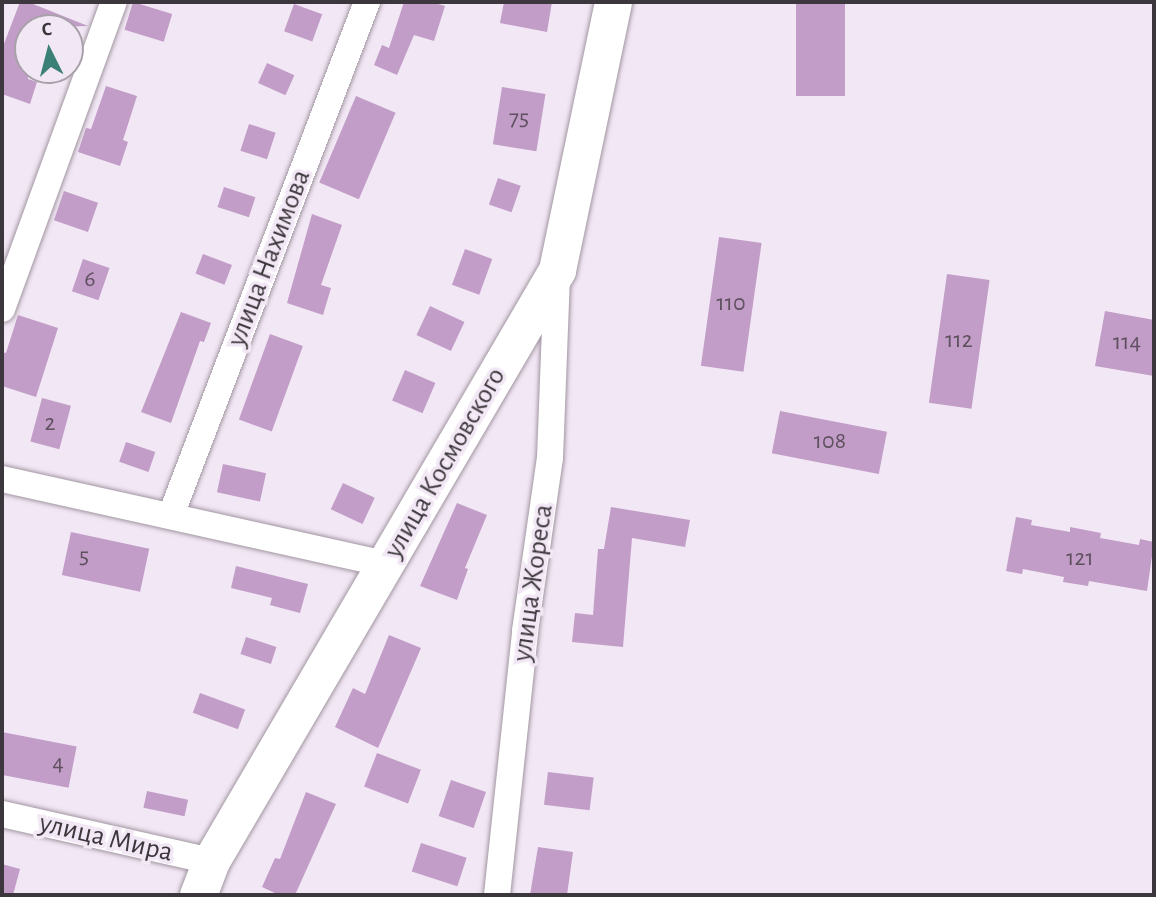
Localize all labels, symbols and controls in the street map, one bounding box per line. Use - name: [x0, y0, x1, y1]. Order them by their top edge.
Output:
- north arrow: [14, 14, 84, 84]
- text: С: [41, 20, 53, 40]
- house number: 75: [509, 105, 529, 133]
- street label: улица Нахимова: [220, 165, 318, 351]
- house number: 6: [84, 266, 96, 294]
- house number: 110: [716, 290, 746, 318]
- house number: 112: [945, 327, 973, 355]
- house number: 114: [1113, 329, 1141, 357]
- street label: улица Космовского: [377, 362, 513, 564]
- house number: 2: [45, 410, 55, 438]
- house number: 108: [814, 428, 846, 456]
- street label: улица Жореса: [505, 502, 561, 664]
- house number: 5: [79, 543, 89, 571]
- house number: 121: [1066, 545, 1094, 573]
- house number: 4: [52, 750, 64, 778]
- street label: улица Мира: [36, 806, 176, 870]

